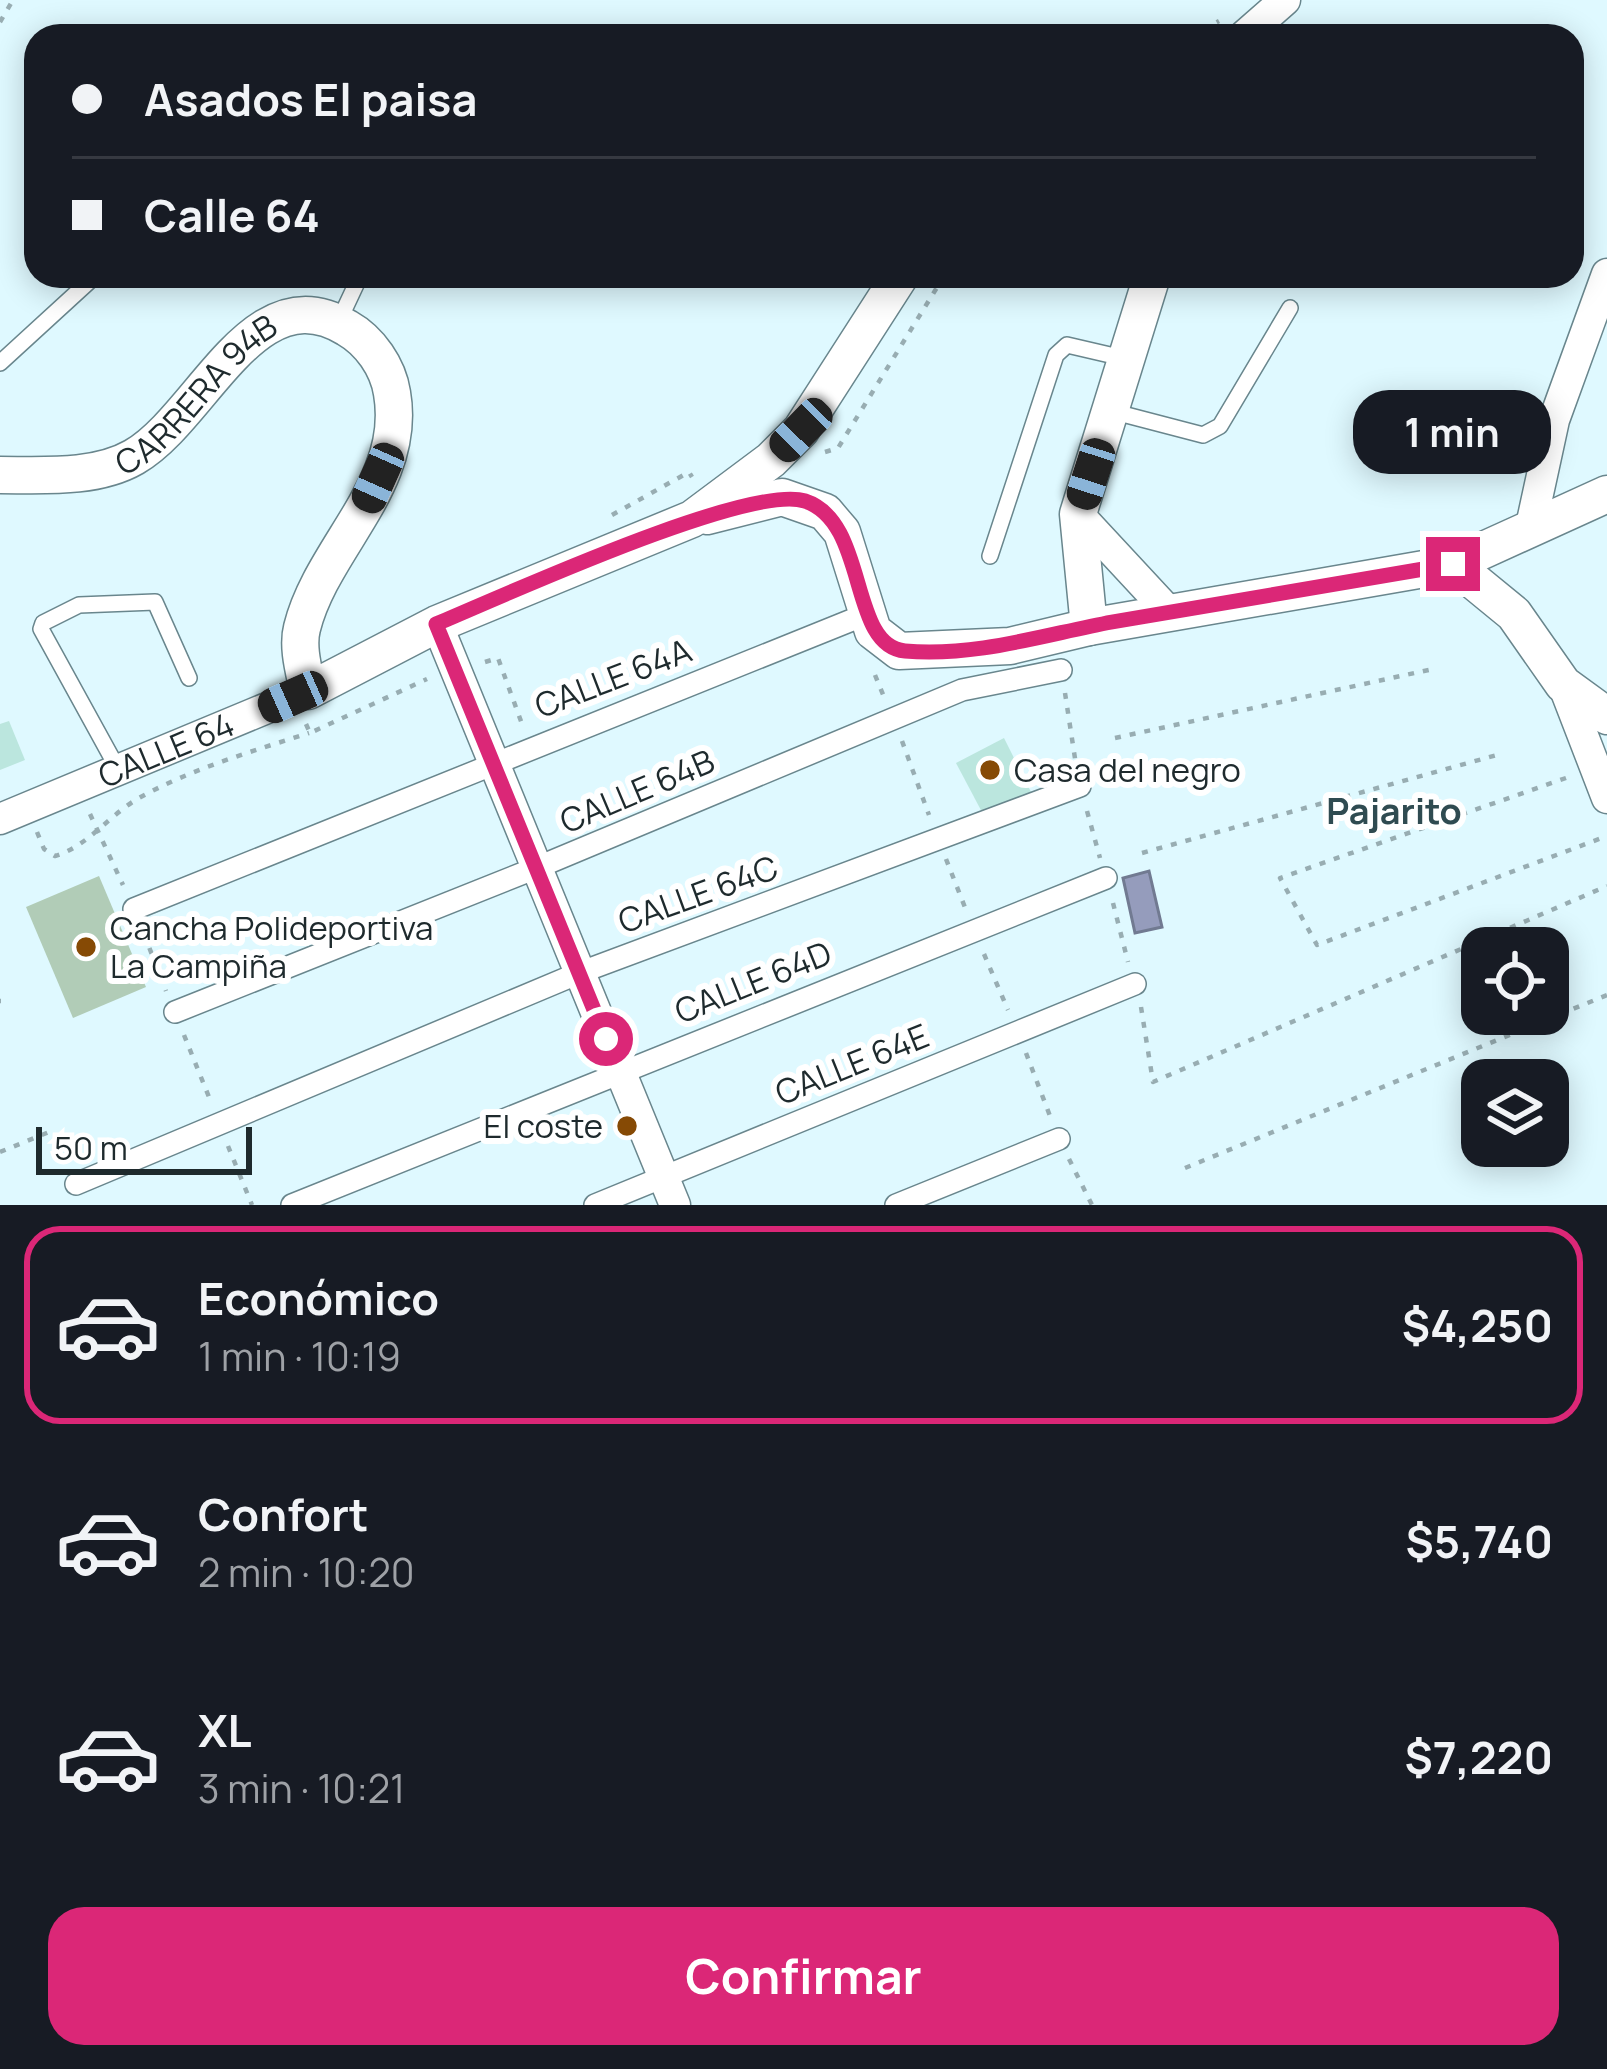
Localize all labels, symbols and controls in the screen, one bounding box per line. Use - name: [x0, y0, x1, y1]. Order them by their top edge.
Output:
- text: Asados El paisa: [144, 68, 477, 130]
- text: Calle 64: [144, 184, 320, 246]
- street label: CARRERA 94B: [108, 303, 285, 485]
- callout: 1 min: [1354, 390, 1552, 474]
- car: [763, 392, 839, 468]
- text: 1 min: [1404, 405, 1500, 459]
- car: [1063, 434, 1119, 514]
- car: [347, 438, 409, 518]
- route end: [1426, 537, 1480, 591]
- street label: CALLE 64A: [528, 627, 698, 728]
- car: [253, 666, 333, 728]
- street label: CALLE 64: [91, 701, 241, 798]
- street label: CALLE 64B: [553, 738, 721, 843]
- place label: Casa del negro: [1014, 747, 1241, 792]
- marker: Casa del negro: [977, 757, 1003, 783]
- district label: Pajarito: [1326, 786, 1462, 835]
- street label: CALLE 64C: [612, 844, 784, 943]
- place label: Cancha Polideportiva La Campiña: [110, 905, 433, 988]
- map controls: [1461, 927, 1569, 1167]
- button: locate: [1461, 927, 1569, 1035]
- street label: CALLE 64D: [668, 930, 838, 1033]
- marker: Cancha Polideportiva La Campiña: [73, 934, 99, 960]
- route start: [579, 1012, 633, 1066]
- street label: CALLE 64E: [768, 1012, 935, 1115]
- button: layers: [1461, 1059, 1569, 1167]
- place label: El coste: [484, 1103, 603, 1148]
- marker: El coste: [614, 1113, 640, 1139]
- scale bar: [36, 1121, 252, 1174]
- text: 50 m: [54, 1125, 128, 1170]
- text: Económico: [198, 1267, 439, 1329]
- icon: car: [54, 1271, 162, 1379]
- text: $4,250: [1402, 1294, 1553, 1356]
- text: 1 min · 10:19: [198, 1329, 401, 1383]
- text: Confort: [198, 1483, 369, 1545]
- icon: car: [54, 1487, 162, 1595]
- text: $5,740: [1406, 1510, 1553, 1572]
- text: 2 min · 10:20: [198, 1545, 415, 1599]
- text: XL: [198, 1699, 252, 1761]
- icon: car: [54, 1703, 162, 1811]
- text: $7,220: [1405, 1726, 1553, 1788]
- text: 3 min · 10:21: [198, 1761, 405, 1815]
- button: Confirmar: [48, 1907, 1559, 2045]

